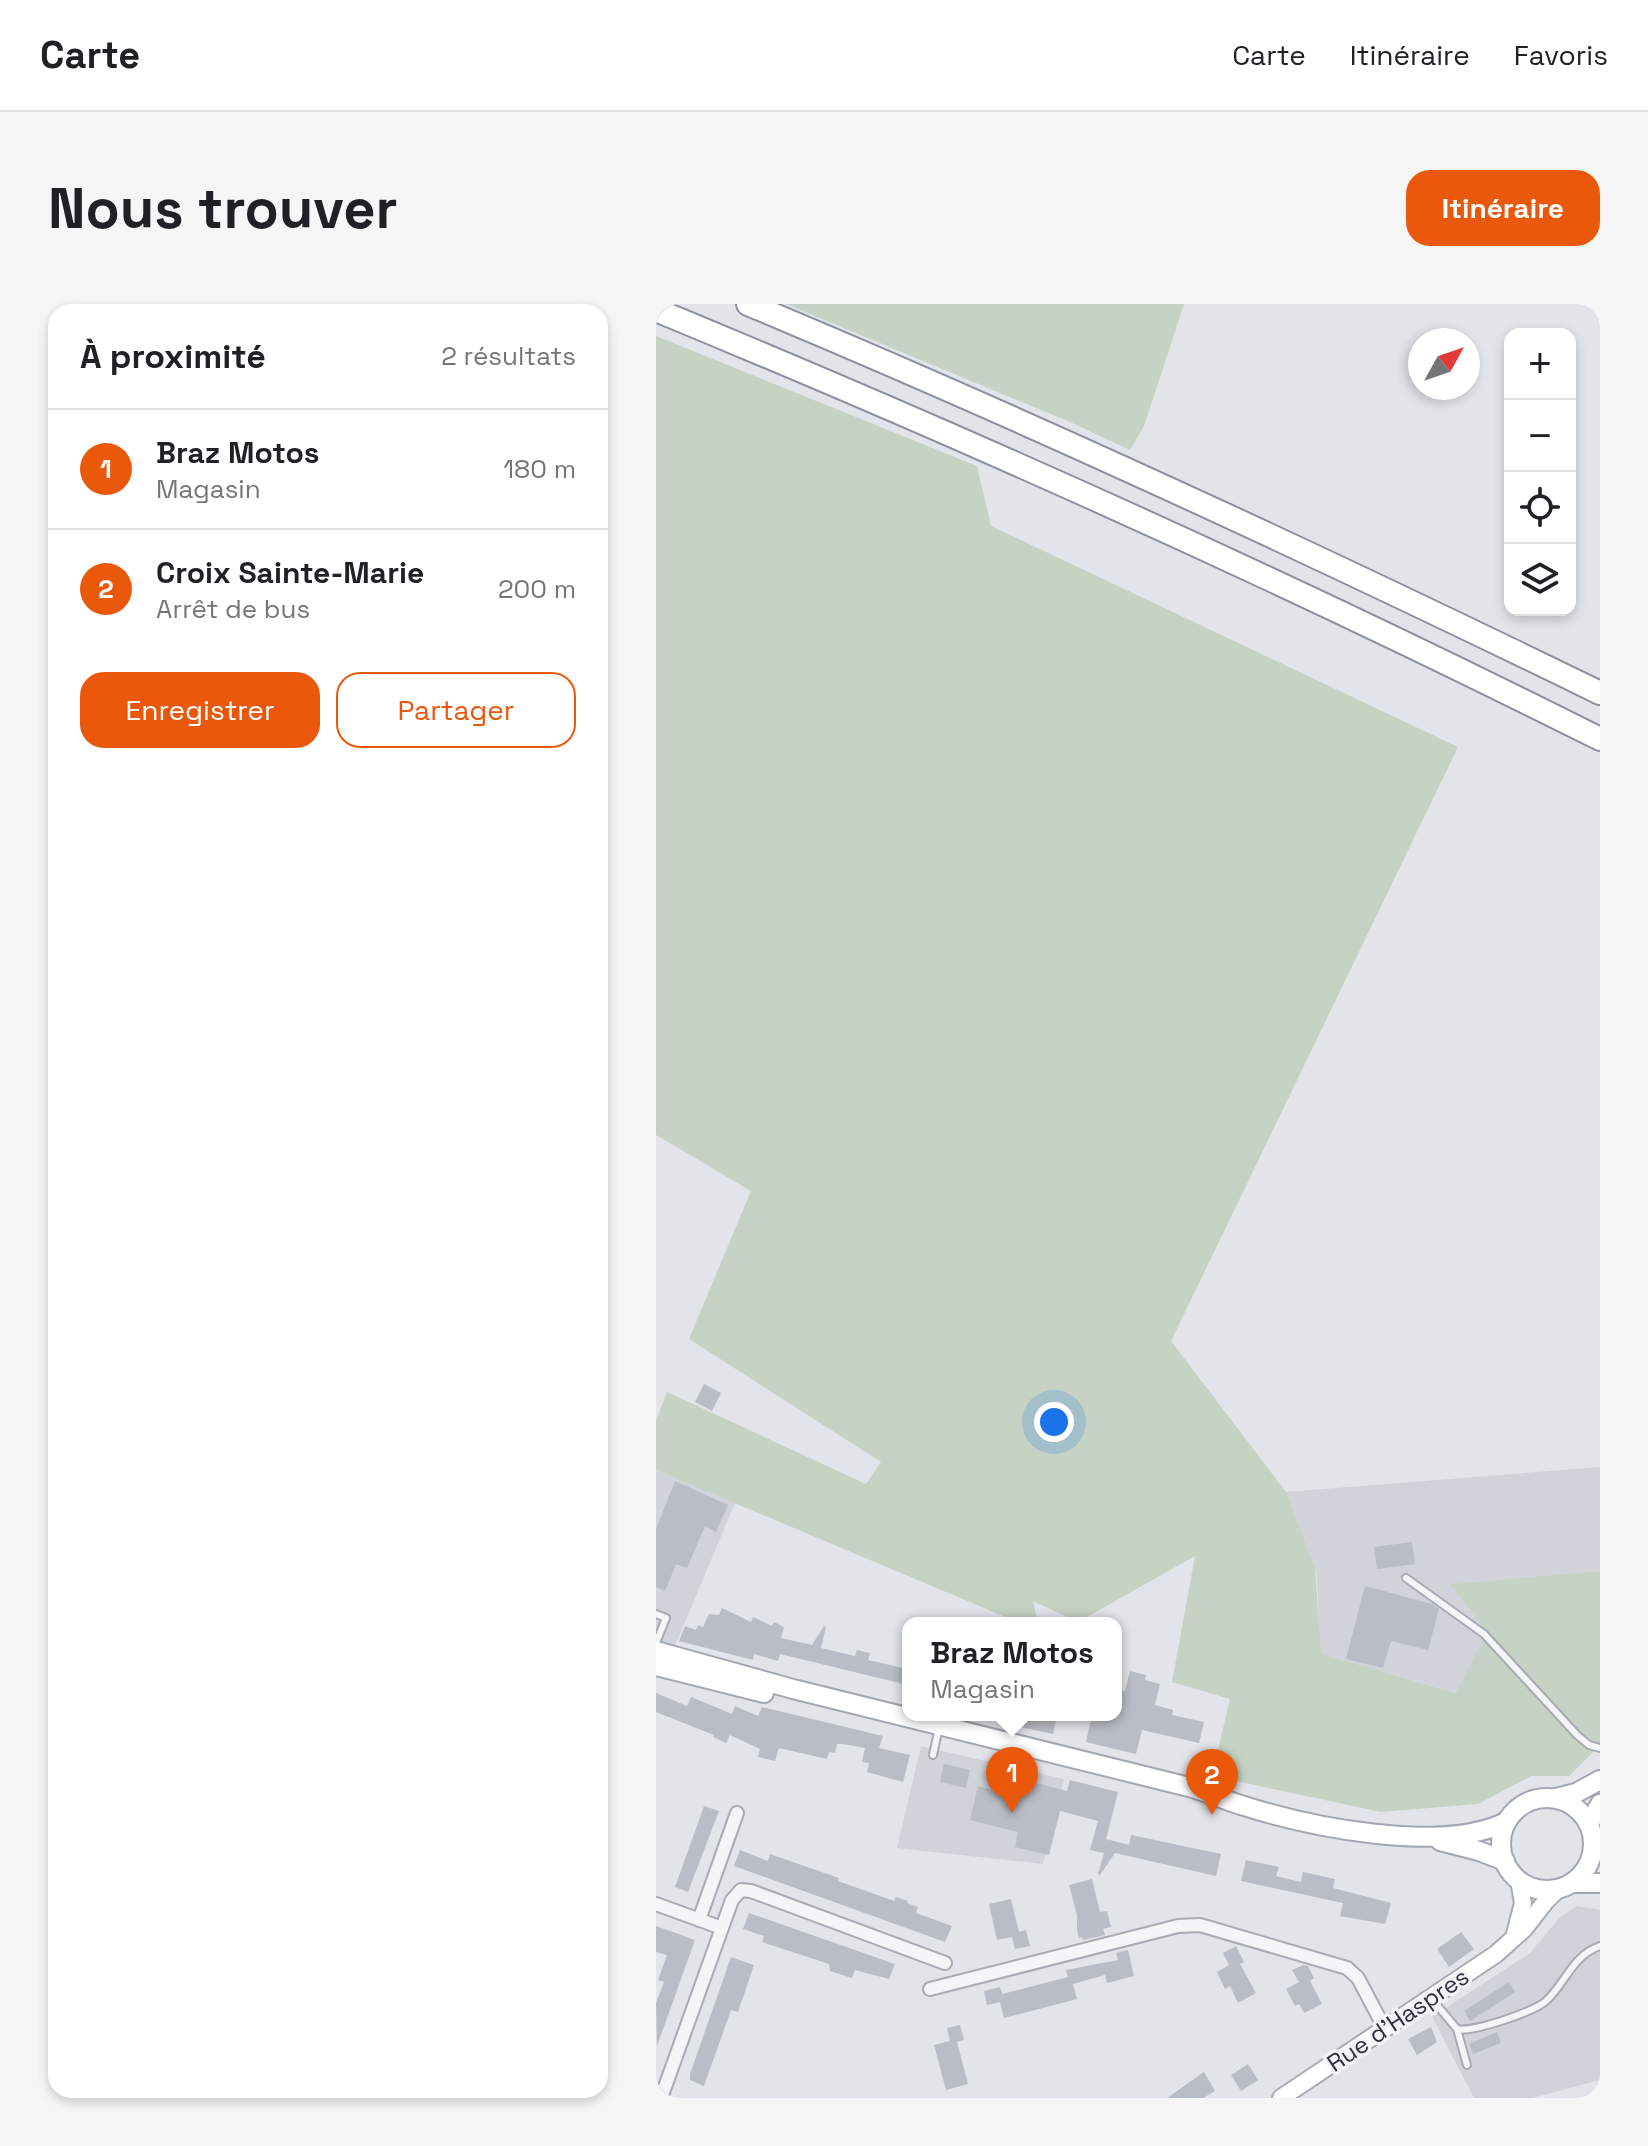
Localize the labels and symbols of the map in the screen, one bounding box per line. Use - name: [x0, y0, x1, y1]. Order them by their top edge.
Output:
- north arrow: [1408, 328, 1480, 400]
- your location: [1034, 1402, 1074, 1442]
- pin: 1: [986, 1747, 1038, 1813]
- pin: 2: [1186, 1749, 1238, 1815]
- street label: Rue d'Haspres: [1321, 1961, 1475, 2078]

